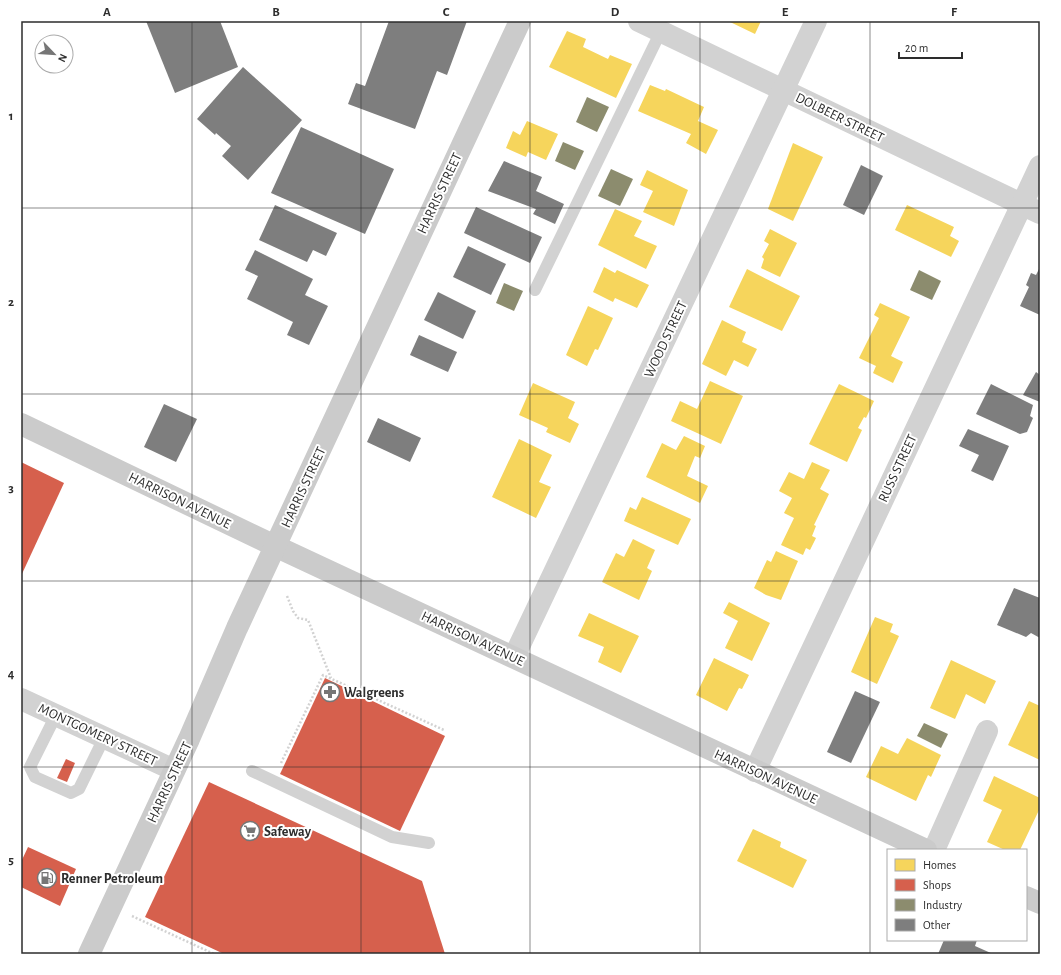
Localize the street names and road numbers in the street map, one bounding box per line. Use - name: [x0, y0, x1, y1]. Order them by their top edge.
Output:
- street label: DOLBEER STREET: [793, 91, 886, 145]
- street label: HARRIS STREET: [415, 151, 465, 236]
- street label: WOOD STREET: [642, 299, 690, 380]
- street label: RUSS STREET: [876, 432, 920, 505]
- street label: HARRIS STREET: [279, 445, 329, 530]
- street label: HARRISON AVENUE: [126, 470, 233, 532]
- street label: HARRISON AVENUE: [419, 609, 526, 669]
- street label: MONTGOMERY STREET: [36, 701, 159, 769]
- street label: HARRIS STREET: [145, 740, 195, 825]
- street label: HARRISON AVENUE: [712, 747, 819, 807]

